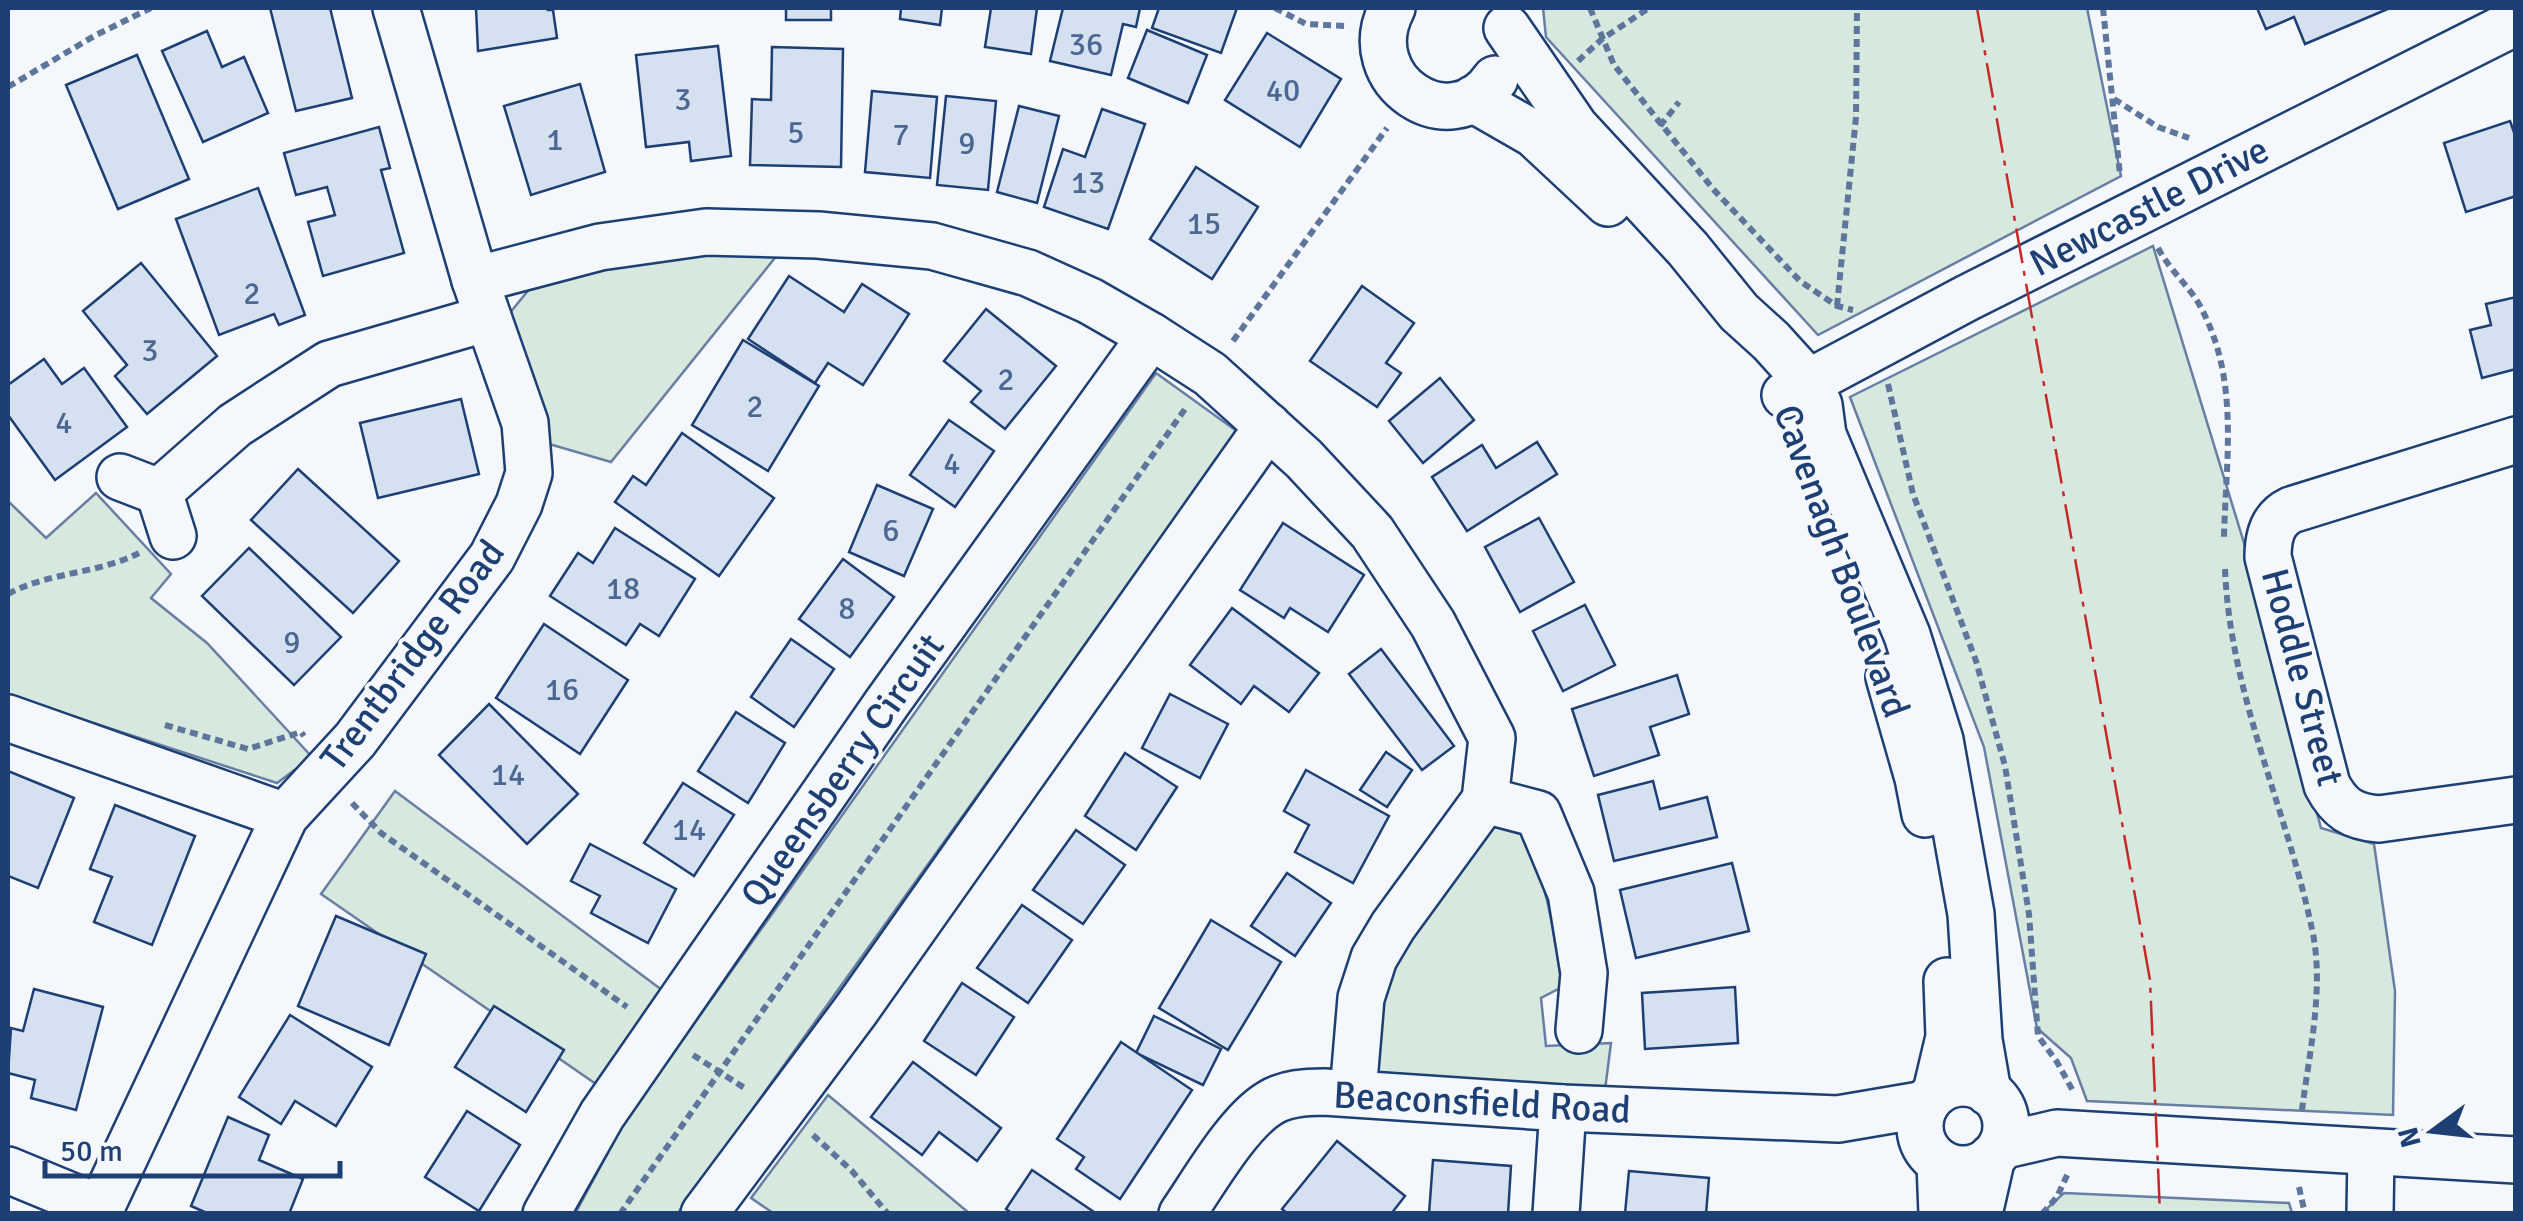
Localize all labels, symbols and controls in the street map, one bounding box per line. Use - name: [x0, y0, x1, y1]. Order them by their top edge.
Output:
- house number: 36: [1069, 25, 1103, 64]
- house number: 40: [1266, 71, 1300, 110]
- house number: 3: [674, 80, 692, 119]
- house number: 5: [787, 113, 805, 152]
- house number: 7: [892, 115, 910, 154]
- house number: 1: [546, 120, 564, 159]
- house number: 9: [958, 124, 976, 163]
- street label: Newcastle Drive: [2022, 126, 2276, 287]
- house number: 13: [1071, 163, 1105, 202]
- house number: 15: [1187, 204, 1221, 243]
- house number: 2: [243, 274, 261, 313]
- house number: 3: [141, 331, 159, 370]
- house number: 2: [997, 360, 1015, 399]
- house number: 2: [746, 387, 764, 426]
- street label: Cavenagh Boulevard: [1763, 398, 1920, 724]
- house number: 4: [55, 403, 73, 442]
- house number: 4: [943, 444, 961, 483]
- house number: 6: [882, 511, 900, 550]
- street label: Trentbridge Road: [310, 531, 515, 780]
- street label: Hoddle Street: [2251, 563, 2354, 791]
- house number: 18: [606, 569, 640, 608]
- house number: 8: [838, 589, 856, 628]
- house number: 9: [283, 623, 301, 662]
- street label: Queensberry Circuit: [730, 624, 954, 916]
- house number: 16: [545, 670, 579, 709]
- house number: 14: [491, 755, 525, 794]
- house number: 14: [672, 810, 706, 849]
- street label: Beaconsfield Road: [1332, 1071, 1632, 1134]
- north arrow: [2383, 1081, 2483, 1181]
- scale bar: [45, 1116, 340, 1178]
- text: N: [2391, 1123, 2429, 1151]
- text: 50 m: [60, 1133, 123, 1170]

